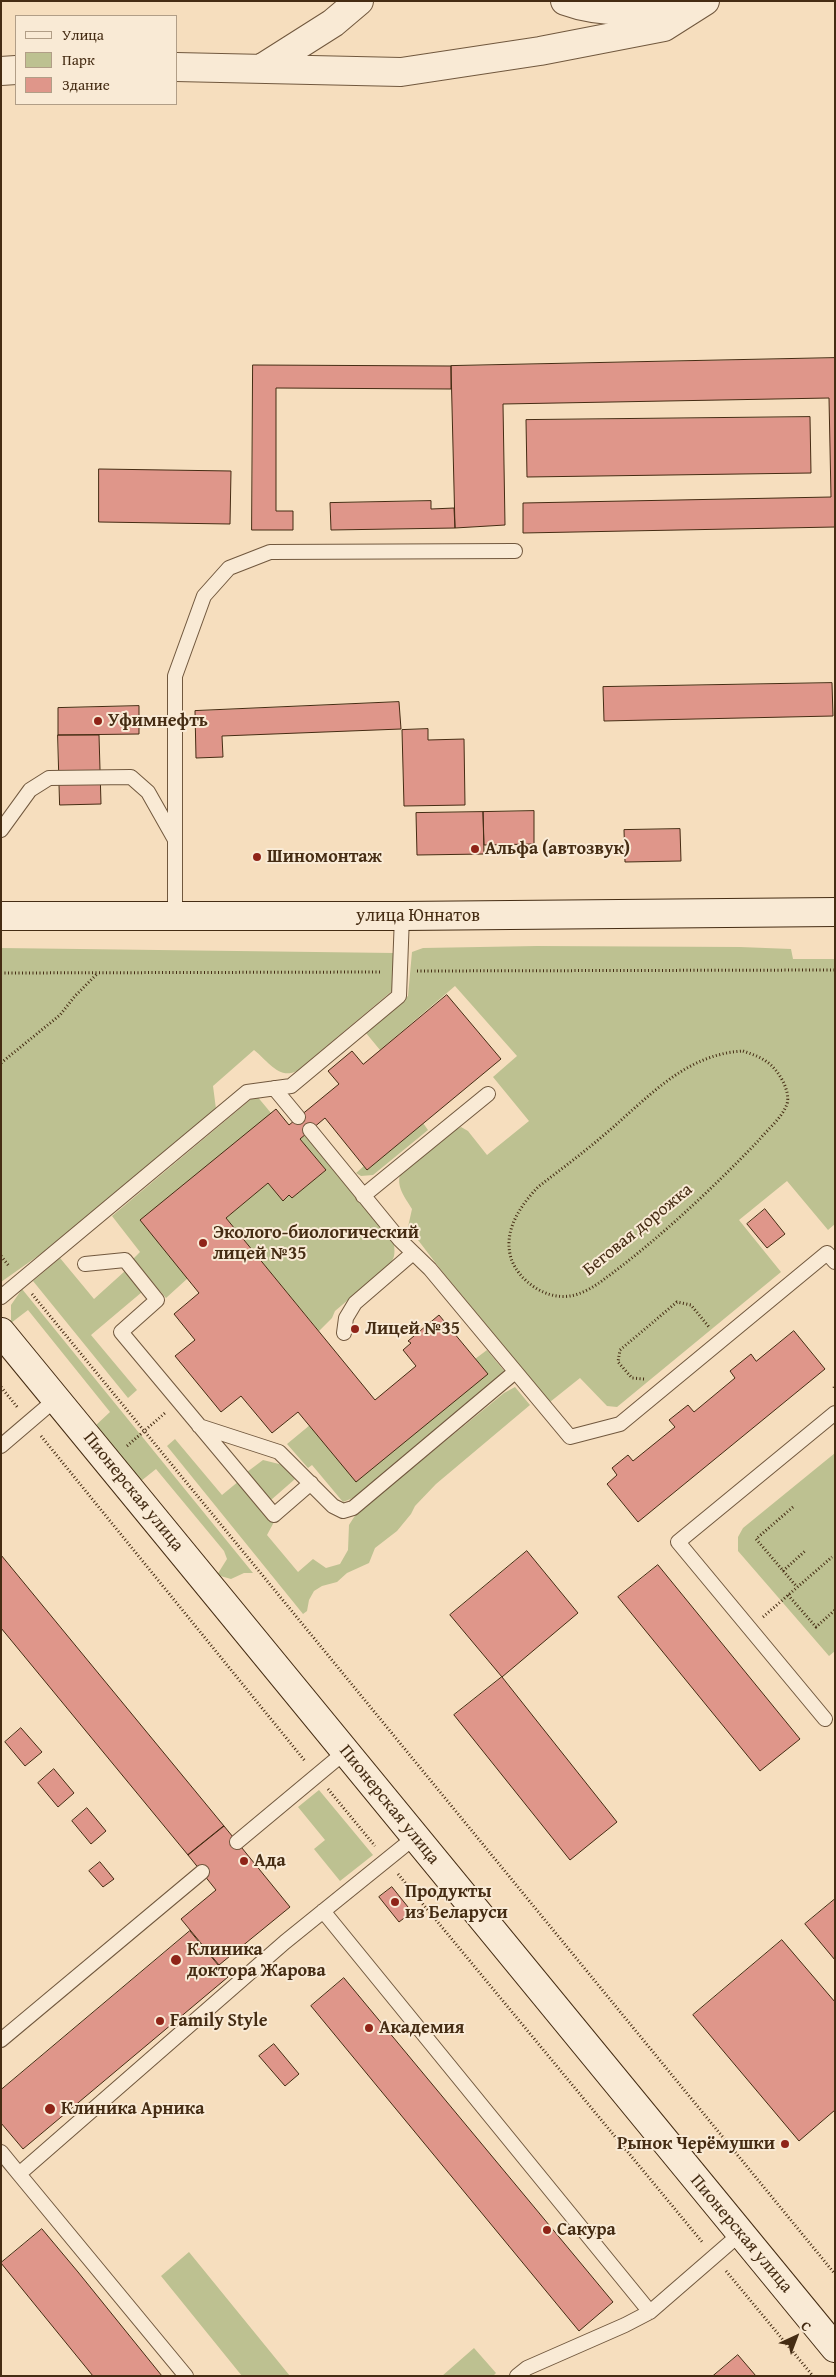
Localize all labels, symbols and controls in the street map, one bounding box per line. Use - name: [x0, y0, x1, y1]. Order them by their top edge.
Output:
- legend: [15, 15, 178, 105]
- text: Улица: [62, 24, 104, 45]
- text: Парк: [62, 49, 95, 70]
- text: Здание: [62, 74, 110, 95]
- place label: Уфимнефть: [108, 710, 208, 732]
- marker: Уфимнефть: [92, 715, 104, 727]
- place label: Альфа (автозвук): [485, 838, 630, 860]
- marker: Альфа (автозвук): [469, 843, 481, 855]
- place label: Шиномонтаж: [267, 846, 382, 868]
- marker: Шиномонтаж: [251, 851, 263, 863]
- street label: улица Юннатов: [356, 905, 480, 927]
- street label: Беговая дорожка: [579, 1179, 697, 1281]
- place label: Эколого-биологический лицей №35: [213, 1222, 419, 1264]
- marker: Эколого-биологический лицей №35: [197, 1237, 209, 1249]
- place label: Лицей №35: [365, 1318, 460, 1340]
- marker: Лицей №35: [349, 1323, 361, 1335]
- street label: Пионерская улица: [78, 1428, 188, 1556]
- street label: Пионерская улица: [334, 1741, 444, 1869]
- place label: Ада: [254, 1850, 286, 1872]
- marker: Ада: [238, 1855, 250, 1867]
- place label: Продукты из Беларуси: [405, 1881, 508, 1924]
- marker: Продукты из Беларуси: [389, 1896, 401, 1908]
- place label: Клиника доктора Жарова: [187, 1939, 326, 1982]
- marker: Клиника доктора Жарова: [169, 1953, 183, 1967]
- place label: Family Style: [170, 2010, 268, 2032]
- marker: Family Style: [154, 2015, 166, 2027]
- place label: Академия: [379, 2017, 464, 2039]
- marker: Академия: [363, 2022, 375, 2034]
- place label: Клиника Арника: [61, 2098, 204, 2120]
- marker: Клиника Арника: [43, 2102, 57, 2116]
- place label: Рынок Черёмушки: [617, 2133, 775, 2155]
- marker: Рынок Черёмушки: [779, 2138, 791, 2150]
- street label: Пионерская улица: [685, 2170, 797, 2298]
- place label: Сакура: [557, 2219, 616, 2241]
- marker: Сакура: [541, 2224, 553, 2236]
- north arrow: [771, 2312, 821, 2362]
- text: С: [797, 2316, 816, 2336]

